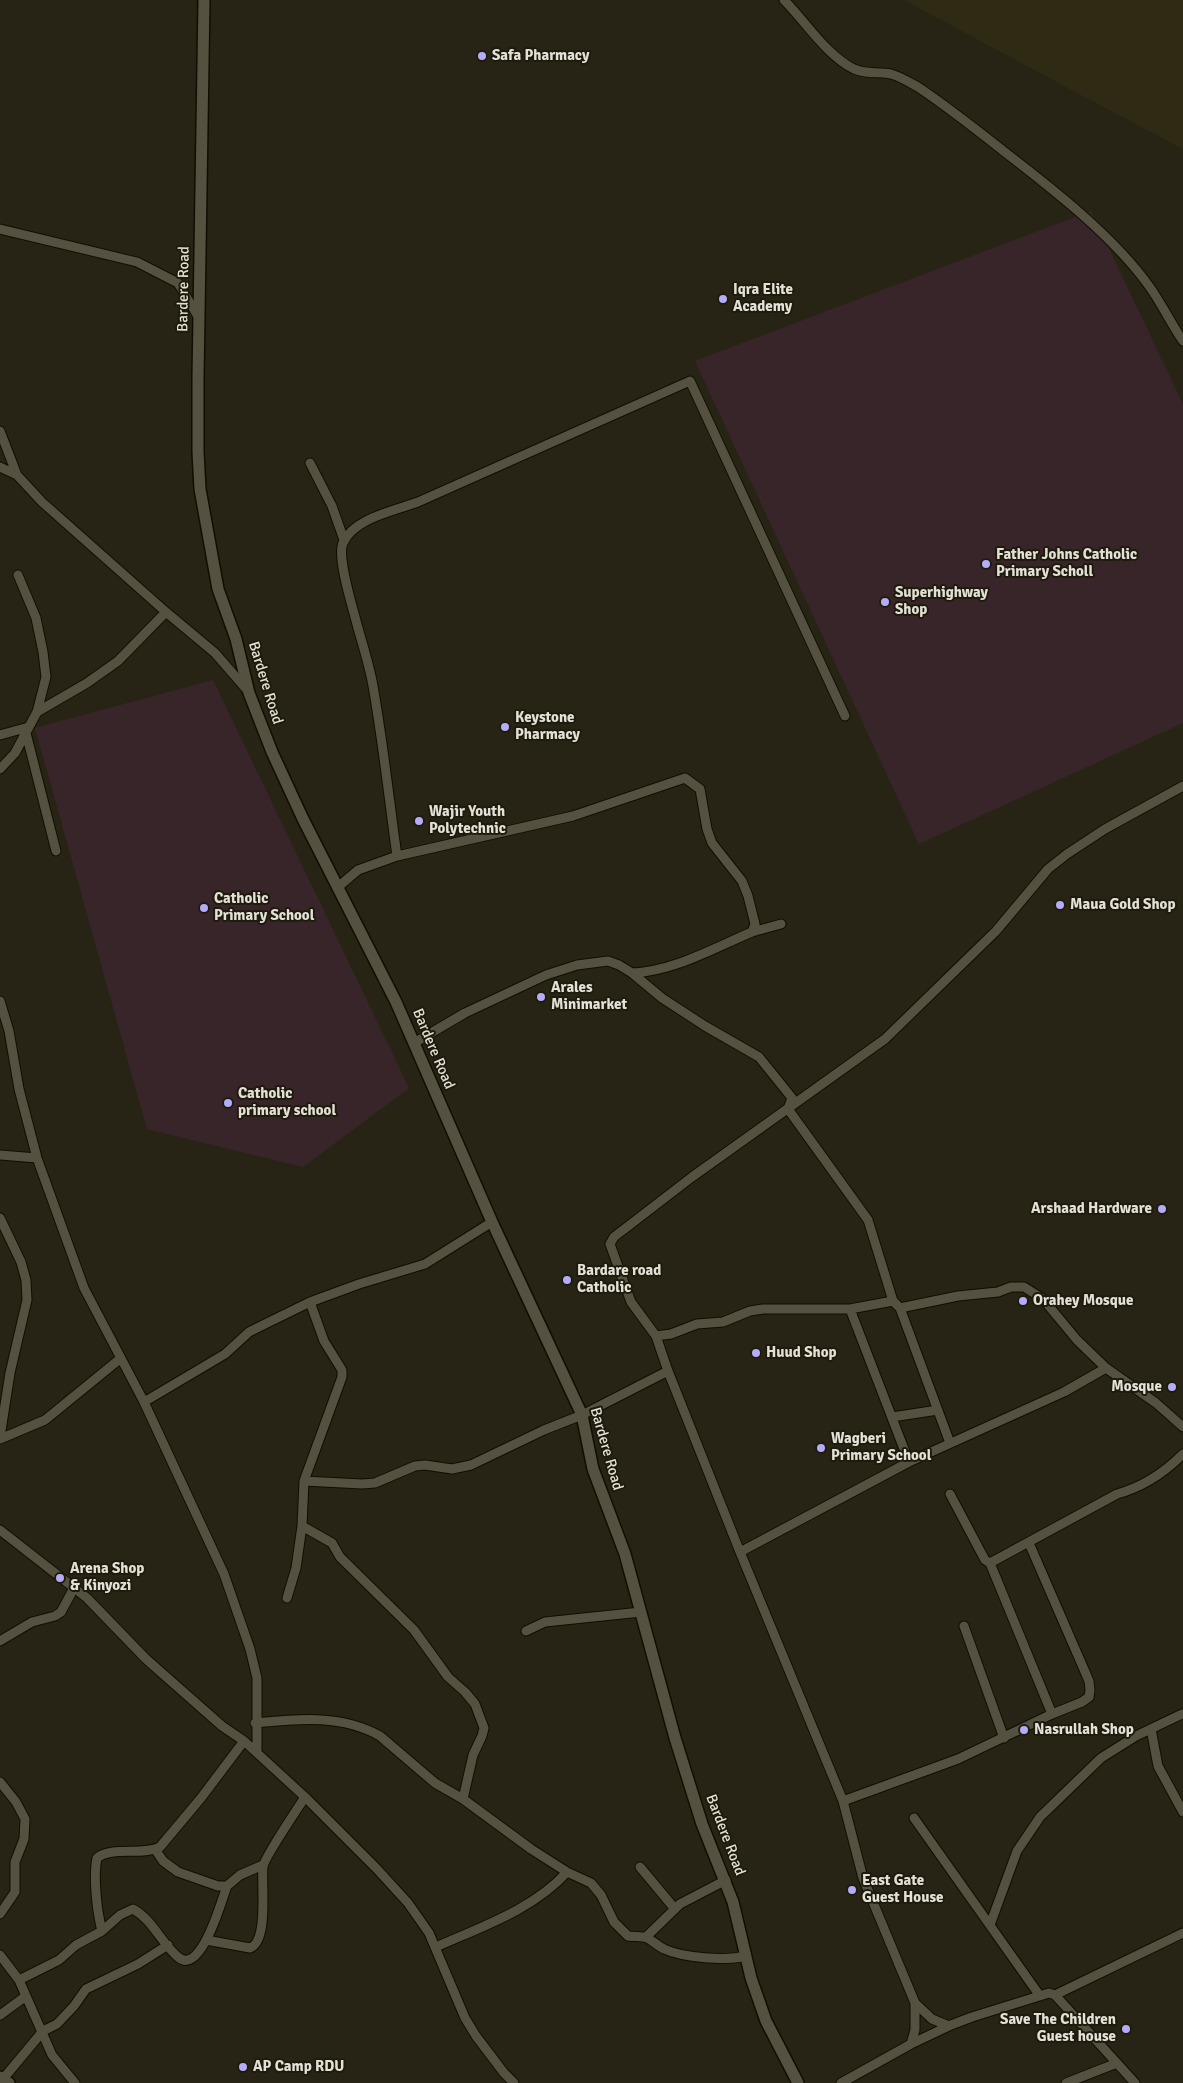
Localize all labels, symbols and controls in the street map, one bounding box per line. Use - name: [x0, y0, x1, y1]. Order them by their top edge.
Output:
- place label: Safa Pharmacy: [492, 47, 589, 65]
- marker: Safa Pharmacy: [476, 50, 488, 62]
- street label: Bardere Road: [174, 246, 194, 332]
- place label: Iqra Elite Academy: [733, 281, 793, 316]
- marker: Iqra Elite Academy: [717, 293, 729, 305]
- place label: Father Johns Catholic Primary Scholl: [996, 546, 1137, 581]
- marker: Father Johns Catholic Primary Scholl: [980, 558, 992, 570]
- place label: Superhighway Shop: [895, 584, 988, 619]
- marker: Superhighway Shop: [879, 596, 891, 608]
- street label: Bardere Road: [244, 639, 286, 727]
- place label: Keystone Pharmacy: [515, 709, 580, 744]
- marker: Keystone Pharmacy: [499, 721, 511, 733]
- place label: Wajir Youth Polytechnic: [429, 803, 506, 838]
- marker: Wajir Youth Polytechnic: [413, 815, 425, 827]
- place label: Catholic Primary School: [214, 890, 314, 925]
- place label: Maua Gold Shop: [1070, 896, 1175, 914]
- marker: Maua Gold Shop: [1054, 899, 1066, 911]
- marker: Catholic Primary School: [198, 902, 210, 914]
- place label: Arales Minimarket: [551, 979, 627, 1014]
- marker: Arales Minimarket: [535, 991, 547, 1003]
- street label: Bardere Road: [408, 1006, 458, 1092]
- place label: Catholic primary school: [238, 1085, 336, 1120]
- marker: Catholic primary school: [222, 1097, 234, 1109]
- place label: Arshaad Hardware: [1031, 1200, 1152, 1218]
- marker: Arshaad Hardware: [1156, 1203, 1168, 1215]
- place label: Bardare road Catholic: [577, 1262, 661, 1297]
- marker: Bardare road Catholic: [561, 1274, 573, 1286]
- place label: Orahey Mosque: [1033, 1292, 1133, 1310]
- marker: Orahey Mosque: [1017, 1295, 1029, 1307]
- place label: Huud Shop: [766, 1344, 837, 1362]
- marker: Huud Shop: [750, 1347, 762, 1359]
- place label: Mosque: [1111, 1378, 1162, 1396]
- marker: Mosque: [1166, 1381, 1178, 1393]
- street label: Bardere Road: [586, 1405, 626, 1493]
- place label: Wagberi Primary School: [831, 1430, 931, 1465]
- marker: Wagberi Primary School: [815, 1442, 827, 1454]
- place label: Arena Shop & Kinyozi: [70, 1560, 144, 1595]
- marker: Arena Shop & Kinyozi: [54, 1572, 66, 1584]
- place label: Nasrullah Shop: [1034, 1721, 1134, 1739]
- marker: Nasrullah Shop: [1018, 1724, 1030, 1736]
- street label: Bardere Road: [701, 1792, 749, 1878]
- place label: East Gate Guest House: [862, 1872, 943, 1907]
- marker: East Gate Guest House: [846, 1884, 858, 1896]
- place label: Save The Children Guest house: [1000, 2011, 1116, 2046]
- marker: Save The Children Guest house: [1120, 2023, 1132, 2035]
- place label: AP Camp RDU: [253, 2058, 344, 2076]
- marker: AP Camp RDU: [237, 2061, 249, 2073]

